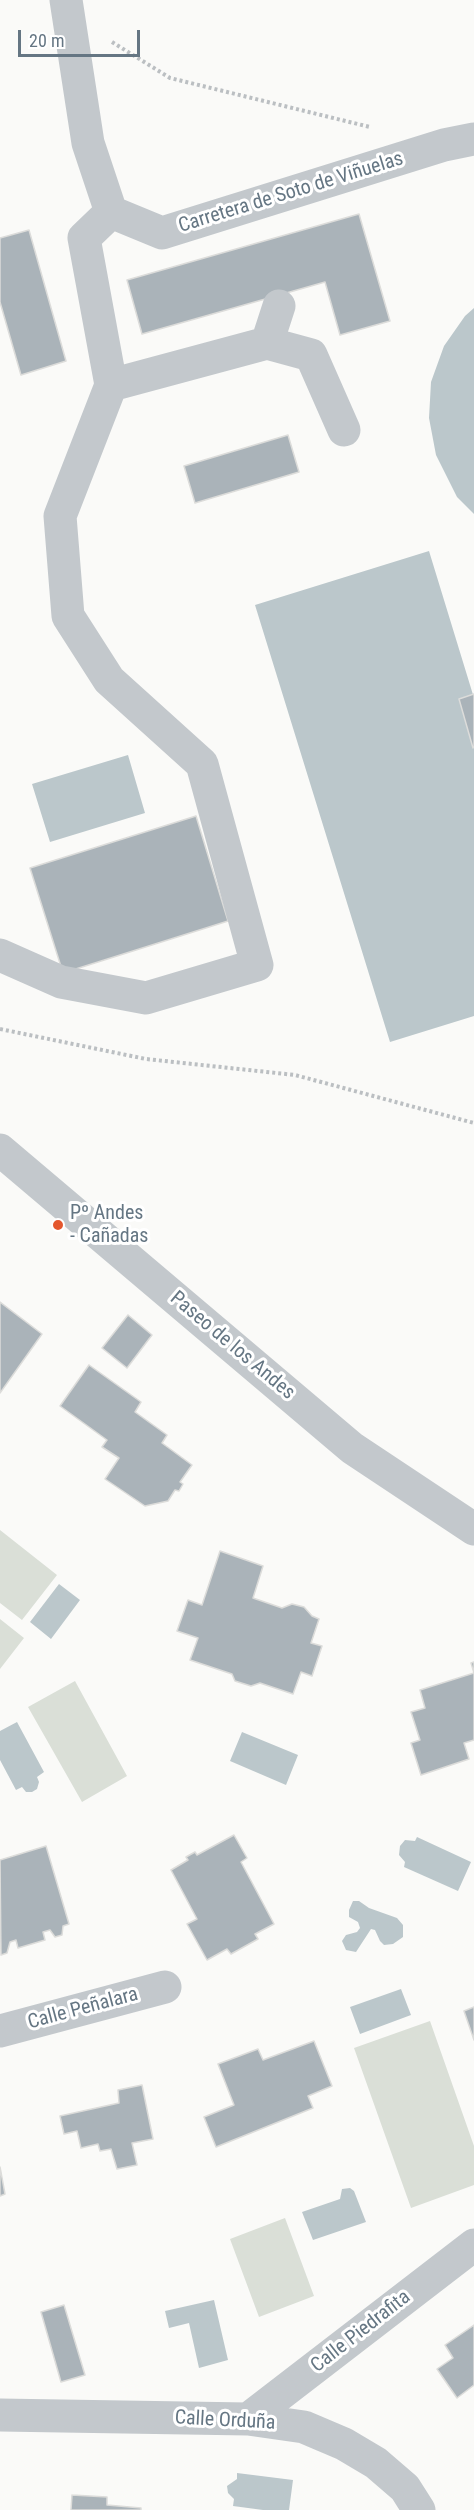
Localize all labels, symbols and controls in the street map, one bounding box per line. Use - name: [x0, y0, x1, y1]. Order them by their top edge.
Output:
- scale bar: [21, 18, 142, 56]
- text: 20 m: [29, 30, 64, 51]
- street label: Carretera de Soto de Viñuelas: [176, 147, 406, 239]
- place label: Pº Andes - Cañadas: [70, 1202, 148, 1249]
- marker: Pº Andes - Cañadas: [51, 1218, 65, 1232]
- street label: Paseo de los Andes: [165, 1287, 299, 1405]
- street label: Calle Peñalara: [25, 1983, 141, 2035]
- street label: Calle Piedrafita: [306, 2286, 416, 2378]
- street label: Calle Orduña: [174, 2406, 276, 2436]

